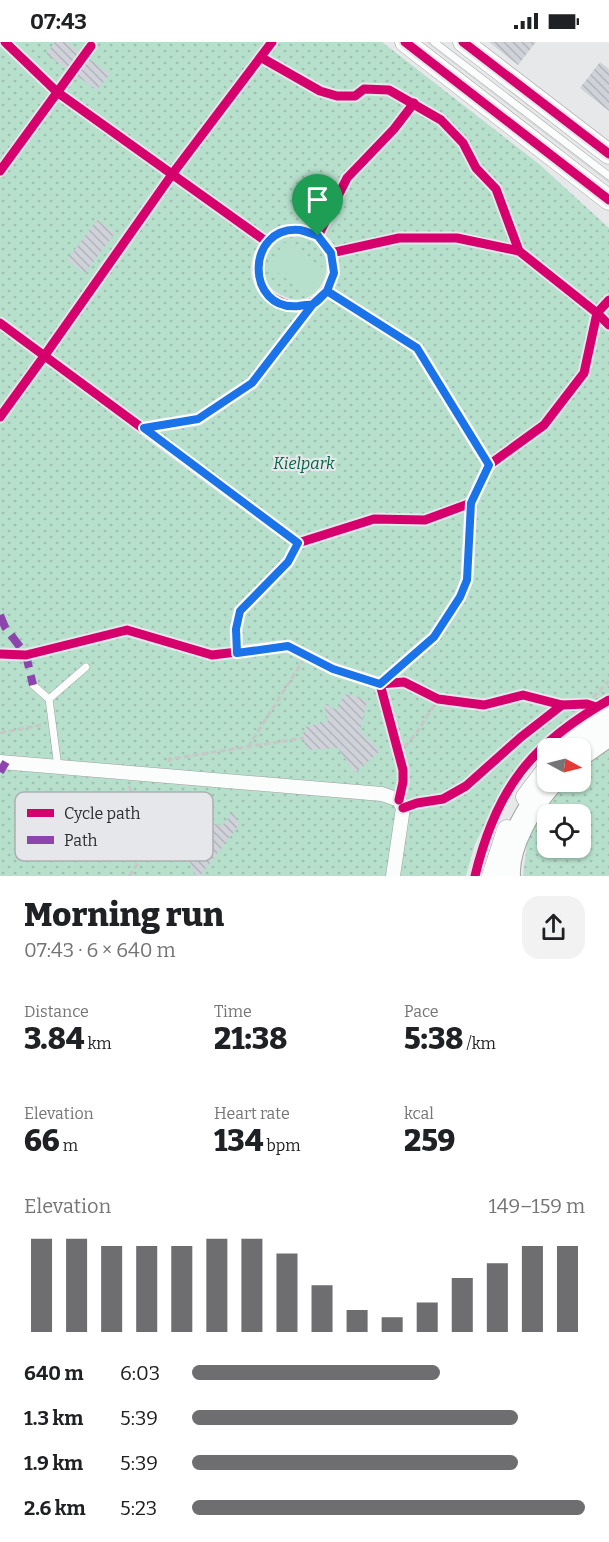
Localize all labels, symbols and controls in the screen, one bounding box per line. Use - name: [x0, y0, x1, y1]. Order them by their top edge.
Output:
- text: 07:43: [30, 8, 87, 35]
- pin: [292, 174, 343, 236]
- icon: arrive: [301, 183, 334, 216]
- park label: Kielpark: [273, 454, 335, 473]
- north arrow: [537, 738, 591, 792]
- map controls: [537, 738, 591, 858]
- legend: [15, 792, 213, 861]
- text: Cycle path: [64, 804, 140, 823]
- button: locate: [537, 804, 591, 858]
- text: Path: [64, 831, 98, 850]
- text: Morning run: [24, 895, 224, 935]
- button: share: [522, 896, 585, 959]
- text: 07:43 · 6 × 640 m: [24, 938, 176, 962]
- text: Distance: [24, 1002, 89, 1021]
- text: Time: [214, 1002, 252, 1021]
- text: Pace: [404, 1002, 439, 1021]
- text: 3.84: [24, 1021, 84, 1057]
- text: 21:38: [214, 1021, 287, 1057]
- text: 5:38: [404, 1021, 463, 1057]
- text: km: [84, 1034, 112, 1053]
- text: /km: [463, 1034, 496, 1053]
- text: Elevation: [24, 1104, 94, 1123]
- text: Heart rate: [214, 1104, 290, 1123]
- text: kcal: [404, 1104, 434, 1123]
- text: 66: [24, 1123, 60, 1159]
- text: 134: [214, 1123, 263, 1159]
- text: 259: [404, 1123, 455, 1159]
- text: m: [60, 1136, 78, 1155]
- text: bpm: [263, 1136, 301, 1155]
- text: Elevation: [24, 1194, 111, 1218]
- text: 149–159 m: [489, 1194, 585, 1218]
- text: 640 m: [24, 1361, 84, 1385]
- text: 6:03: [120, 1361, 160, 1385]
- text: 1.3 km: [24, 1406, 83, 1430]
- text: 5:39: [120, 1406, 158, 1430]
- text: 1.9 km: [24, 1451, 83, 1475]
- text: 5:39: [120, 1451, 158, 1475]
- text: 2.6 km: [24, 1496, 86, 1520]
- text: 5:23: [120, 1496, 157, 1520]

